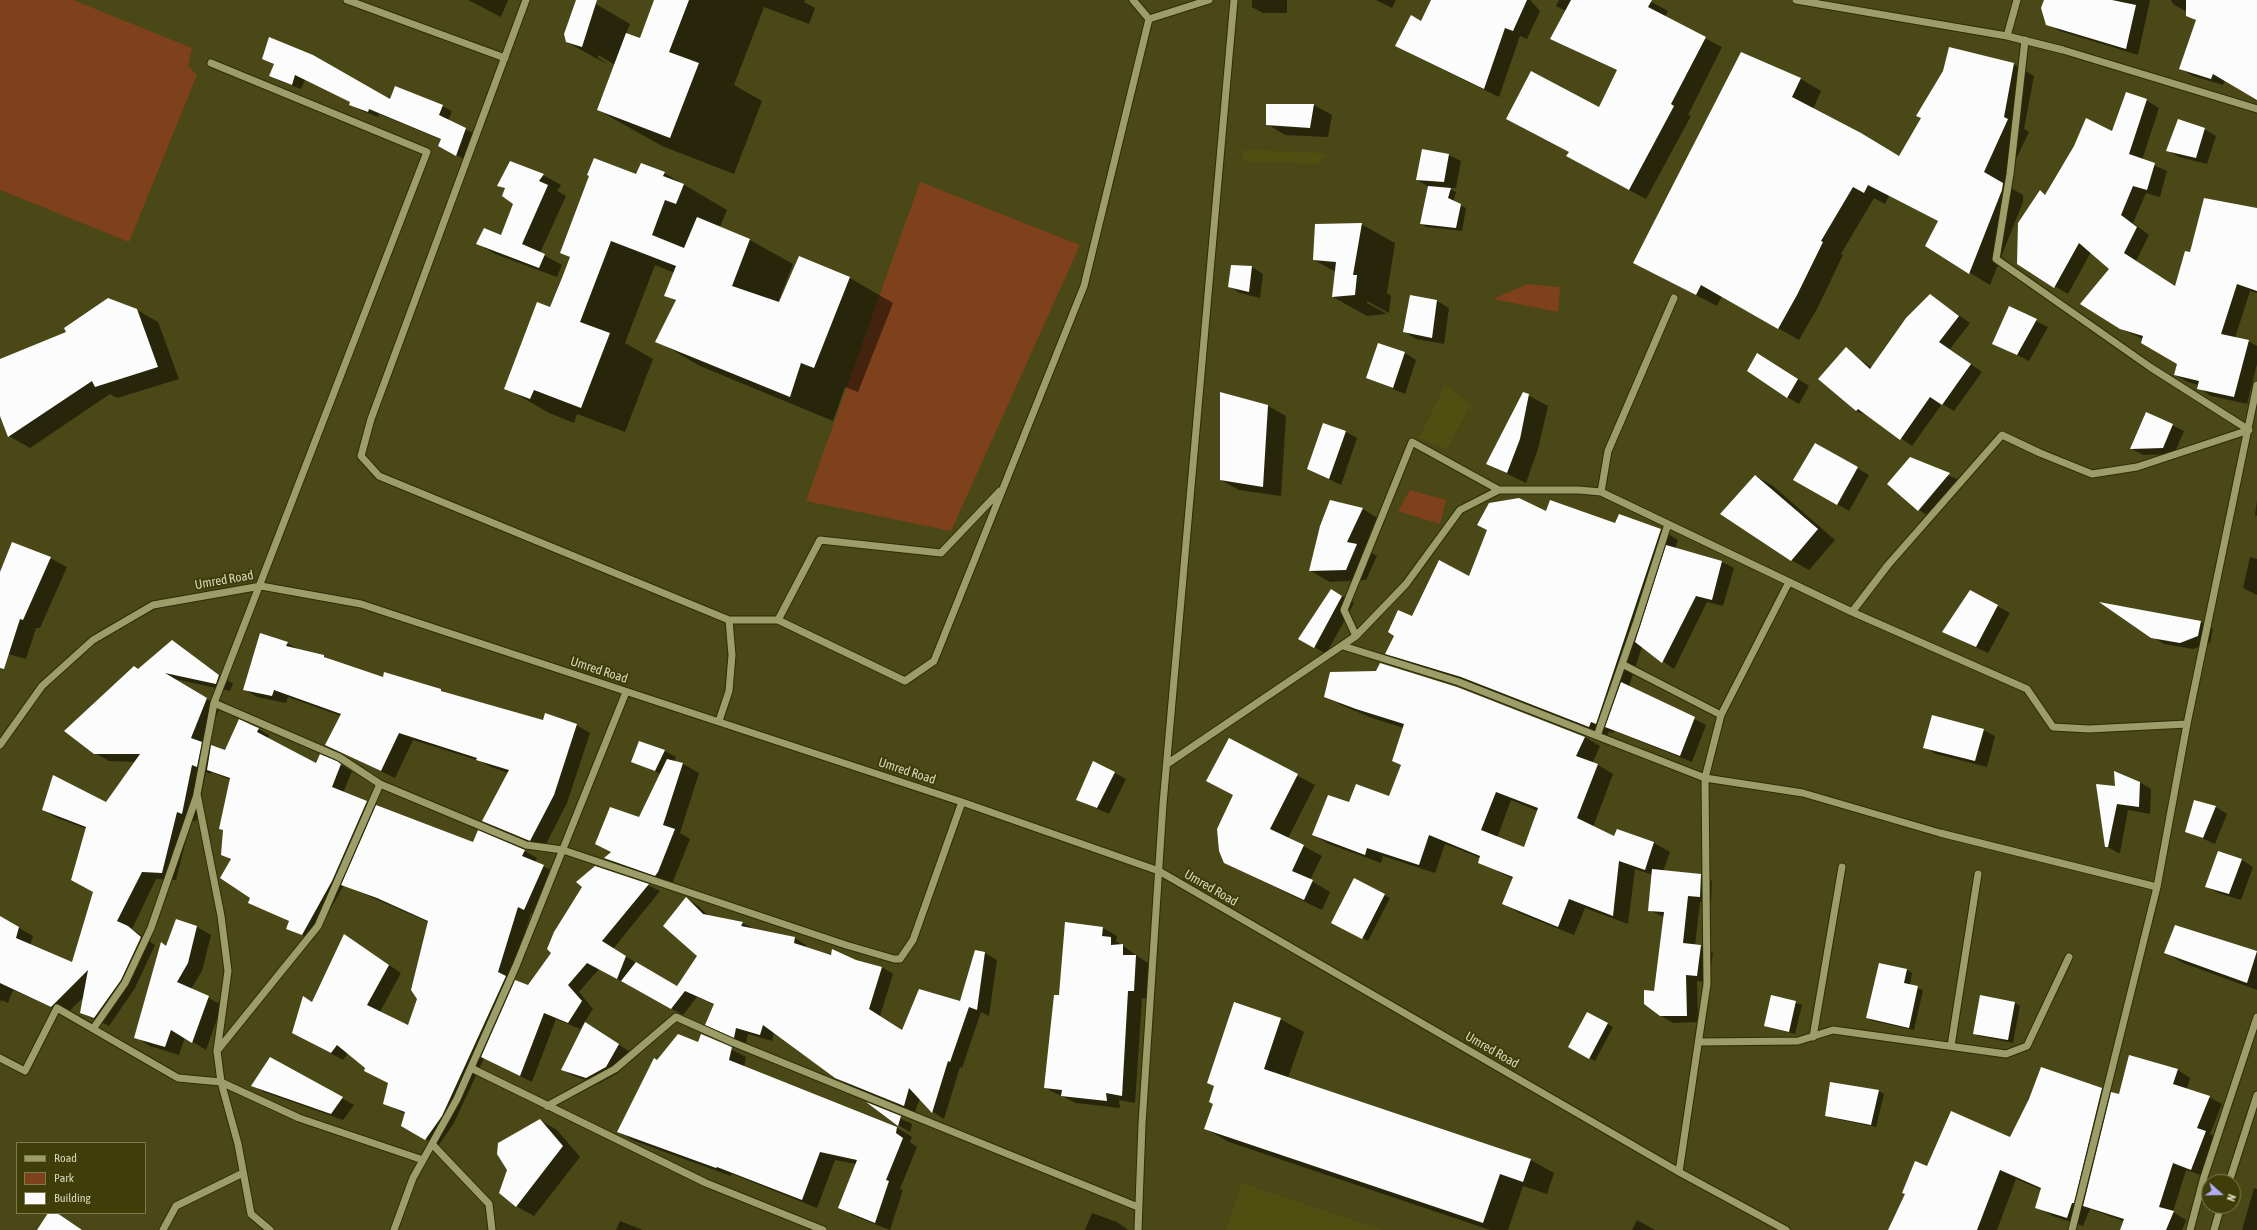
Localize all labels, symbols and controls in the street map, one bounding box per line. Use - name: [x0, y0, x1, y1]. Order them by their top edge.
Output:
- street label: Umred Road: [193, 567, 255, 593]
- street label: Umred Road: [568, 653, 630, 687]
- street label: Umred Road: [876, 754, 938, 788]
- street label: Umred Road: [1181, 866, 1241, 910]
- street label: Umred Road: [1462, 1028, 1522, 1072]
- legend: [16, 1142, 146, 1214]
- text: Road: [54, 1151, 77, 1165]
- text: Park: [54, 1171, 74, 1185]
- north arrow: [2201, 1174, 2241, 1214]
- text: Building: [54, 1191, 91, 1205]
- text: N: [2225, 1193, 2238, 1203]

